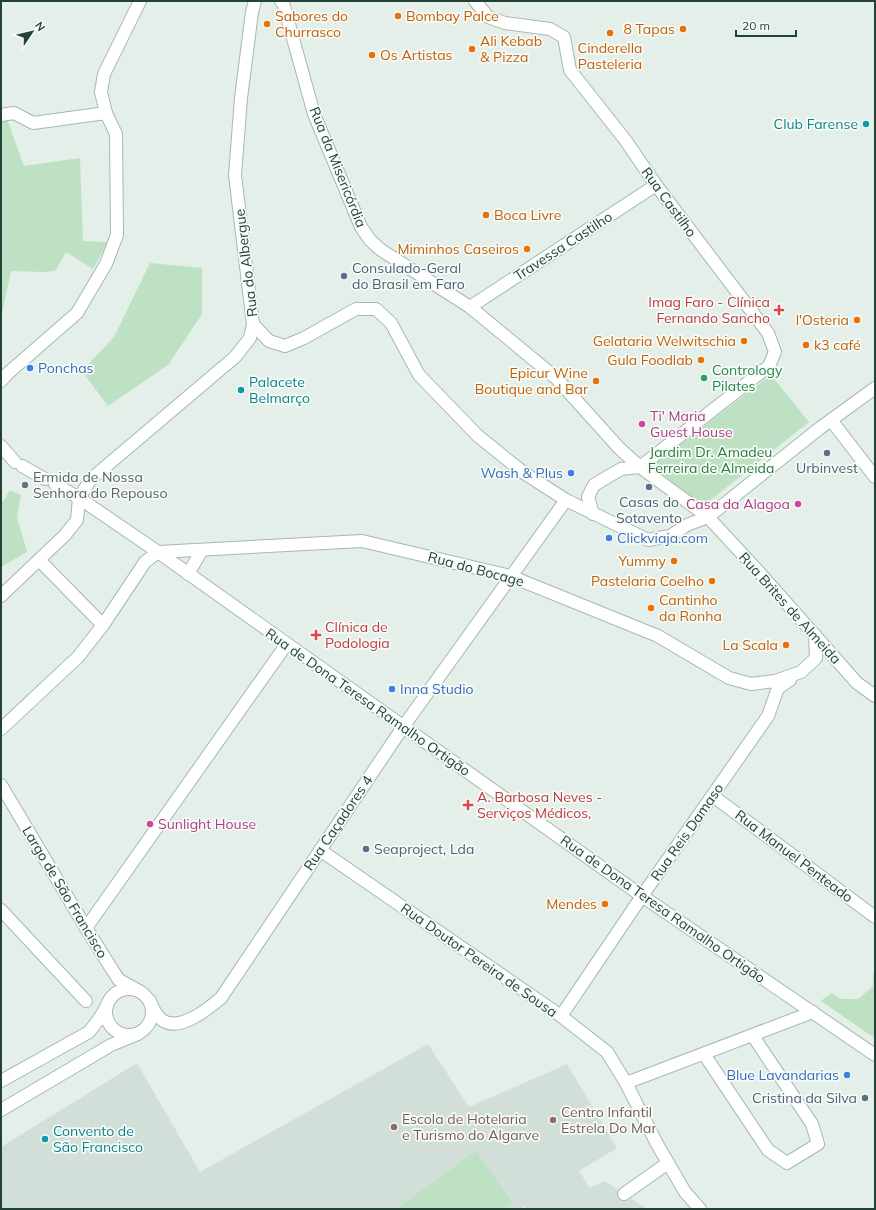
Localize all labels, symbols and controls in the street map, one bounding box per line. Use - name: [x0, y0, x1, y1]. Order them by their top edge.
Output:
- place label: Sabores do Churrasco: [275, 7, 348, 41]
- place label: Bombay Palce: [406, 7, 499, 25]
- marker: Bombay Palce: [393, 11, 403, 21]
- north arrow: [12, 12, 52, 52]
- scale bar: [736, 12, 796, 38]
- text: 20 m: [742, 18, 770, 33]
- text: N: [32, 19, 48, 34]
- marker: Sabores do Churrasco: [262, 19, 272, 29]
- place label: 8 Tapas: [623, 20, 675, 38]
- marker: 8 Tapas: [678, 24, 688, 34]
- marker: Cinderella Pasteleria: [605, 28, 615, 38]
- place label: Ali Kebab & Pizza: [480, 32, 542, 66]
- place label: Cinderella Pasteleria: [578, 39, 642, 73]
- marker: Ali Kebab & Pizza: [467, 44, 477, 54]
- place label: Os Artistas: [380, 46, 453, 64]
- marker: Os Artistas: [367, 50, 377, 60]
- street label: Rua da Misericórdia: [306, 104, 370, 230]
- place label: Club Farense: [774, 115, 858, 133]
- marker: Club Farense: [861, 119, 871, 129]
- street label: Rua Castilho: [638, 163, 700, 241]
- place label: Boca Livre: [494, 206, 561, 224]
- street label: Travessa Castilho: [510, 207, 616, 285]
- street label: Rua do Albergue: [230, 208, 262, 318]
- marker: Boca Livre: [481, 210, 491, 220]
- place label: Miminhos Caseiros: [397, 240, 519, 258]
- marker: Miminhos Caseiros: [522, 244, 532, 254]
- place label: Consulado-Geral do Brasil em Faro: [352, 259, 465, 293]
- marker: Consulado-Geral do Brasil em Faro: [339, 271, 349, 281]
- place label: Imag Faro - Clínica Fernando Sancho: [648, 293, 770, 327]
- marker: Imag Faro - Clínica Fernando Sancho: [773, 304, 785, 316]
- place label: l'Osteria: [796, 311, 849, 329]
- marker: l'Osteria: [852, 315, 862, 325]
- place label: Gelataria Welwitschia: [593, 332, 736, 350]
- marker: Gelataria Welwitschia: [739, 336, 749, 346]
- place label: k3 café: [814, 336, 861, 354]
- marker: k3 café: [801, 340, 811, 350]
- place label: Gula Foodlab: [607, 351, 693, 369]
- marker: Gula Foodlab: [696, 355, 706, 365]
- place label: Ponchas: [38, 359, 94, 377]
- place label: Contrology Pilates: [712, 361, 783, 395]
- marker: Ponchas: [25, 363, 35, 373]
- place label: Epicur Wine Boutique and Bar: [475, 364, 589, 398]
- place label: Palacete Belmarço: [249, 373, 310, 407]
- marker: Contrology Pilates: [699, 373, 709, 383]
- marker: Epicur Wine Boutique and Bar: [591, 376, 601, 386]
- marker: Palacete Belmarço: [236, 385, 246, 395]
- place label: Ti' Maria Guest House: [650, 407, 733, 441]
- marker: Ti' Maria Guest House: [637, 419, 647, 429]
- park label: Jardim Dr. Amadeu Ferreira de Almeida: [648, 443, 774, 477]
- marker: Urbinvest: [822, 448, 832, 458]
- place label: Urbinvest: [796, 459, 858, 477]
- place label: Wash & Plus: [481, 464, 563, 482]
- place label: Ermida de Nossa Senhora do Repouso: [33, 468, 167, 502]
- marker: Wash & Plus: [566, 468, 576, 478]
- marker: Ermida de Nossa Senhora do Repouso: [20, 480, 30, 490]
- marker: Casas do Sotavento: [644, 482, 654, 492]
- place label: Casas do Sotavento: [616, 493, 682, 527]
- place label: Casa da Alagoa: [686, 495, 790, 513]
- marker: Casa da Alagoa: [793, 499, 803, 509]
- place label: Clickviaja.com: [617, 529, 708, 547]
- marker: Clickviaja.com: [604, 533, 614, 543]
- street label: Rua do Bocage: [426, 548, 526, 590]
- street label: Rua Brites de Almeida: [735, 548, 845, 668]
- place label: Yummy: [617, 552, 667, 570]
- marker: Yummy: [669, 556, 679, 566]
- place label: Pastelaria Coelho: [591, 572, 704, 590]
- marker: Pastelaria Coelho: [707, 576, 717, 586]
- place label: Cantinho da Ronha: [659, 591, 722, 625]
- marker: Cantinho da Ronha: [646, 603, 656, 613]
- place label: Clínica de Podologia: [325, 618, 390, 652]
- street label: Rua de Dona Teresa Ramalho Ortigão: [262, 624, 474, 780]
- marker: Clínica de Podologia: [310, 629, 322, 641]
- place label: La Scala: [723, 636, 778, 654]
- marker: La Scala: [781, 640, 791, 650]
- place label: Inna Studio: [400, 680, 474, 698]
- marker: Inna Studio: [387, 684, 397, 694]
- street label: Rua Caçadores 4: [300, 772, 377, 874]
- street label: Rua Reis Damaso: [647, 780, 727, 884]
- place label: A. Barbosa Neves - Serviços Médicos,: [477, 788, 602, 822]
- marker: A. Barbosa Neves - Serviços Médicos,: [462, 799, 474, 811]
- street label: Rua Manuel Penteado: [731, 806, 857, 906]
- place label: Sunlight House: [158, 815, 256, 833]
- marker: Sunlight House: [145, 819, 155, 829]
- street label: Largo de São Francisco: [18, 823, 112, 961]
- street label: Rua de Dona Teresa Ramalho Ortigão: [557, 831, 769, 987]
- place label: Seaproject, Lda: [374, 840, 474, 858]
- marker: Seaproject, Lda: [361, 844, 371, 854]
- place label: Mendes: [546, 895, 597, 913]
- street label: Rua Doutor Pereira de Sousa: [397, 899, 561, 1021]
- marker: Mendes: [600, 899, 610, 909]
- place label: Blue Lavandarias: [726, 1066, 839, 1084]
- marker: Blue Lavandarias: [842, 1070, 852, 1080]
- place label: Cristina da Silva: [752, 1089, 857, 1107]
- marker: Cristina da Silva: [860, 1093, 870, 1103]
- place label: Centro Infantil Estrela Do Mar: [561, 1103, 657, 1137]
- place label: Escola de Hotelaria e Turismo do Algarve: [402, 1110, 539, 1144]
- marker: Centro Infantil Estrela Do Mar: [548, 1115, 558, 1125]
- place label: Convento de São Francisco: [53, 1122, 143, 1156]
- marker: Escola de Hotelaria e Turismo do Algarve: [389, 1122, 399, 1132]
- marker: Convento de São Francisco: [40, 1134, 50, 1144]

